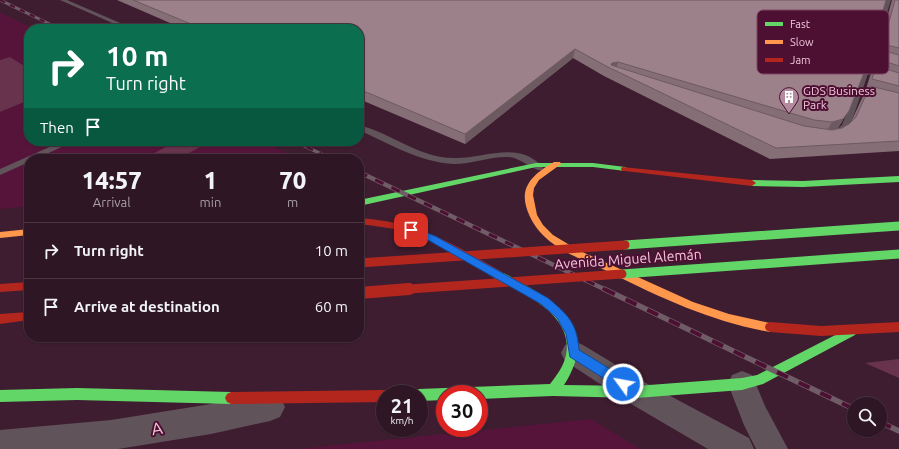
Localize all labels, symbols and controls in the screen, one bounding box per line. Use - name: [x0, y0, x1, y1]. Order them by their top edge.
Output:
- legend: [757, 10, 889, 74]
- text: Fast: [790, 18, 811, 30]
- text: Slow: [790, 36, 814, 48]
- icon: right: [40, 40, 92, 92]
- text: 10 m: [106, 40, 168, 71]
- text: Jam: [790, 54, 811, 66]
- text: Turn right: [106, 73, 186, 93]
- place label: GDS Business Park: [803, 84, 875, 111]
- building icon: GDS Business Park: [778, 86, 800, 114]
- icon: arrive: [82, 116, 104, 138]
- text: Then: [40, 119, 74, 136]
- text: 14:57: [82, 167, 142, 194]
- text: 1: [204, 167, 217, 194]
- text: 70: [279, 167, 306, 194]
- text: Arrival: [93, 195, 131, 209]
- text: min: [200, 195, 221, 209]
- text: m: [287, 195, 298, 209]
- pin: [394, 213, 428, 247]
- icon: arrive: [400, 219, 422, 241]
- icon: right: [40, 240, 62, 262]
- text: Turn right: [74, 242, 144, 259]
- text: 10 m: [315, 242, 348, 259]
- street label: Avenida Miguel Alemán: [554, 246, 702, 272]
- icon: arrive: [40, 296, 62, 318]
- text: Arrive at destination: [74, 298, 220, 315]
- text: 60 m: [315, 298, 348, 315]
- position arrow: [602, 363, 644, 405]
- speed limit sign: 30: [436, 385, 488, 437]
- text: 21: [391, 394, 413, 417]
- map controls: [847, 397, 887, 437]
- button: search: [847, 397, 887, 437]
- text: km/h: [390, 415, 414, 426]
- street label: A: [150, 418, 164, 438]

